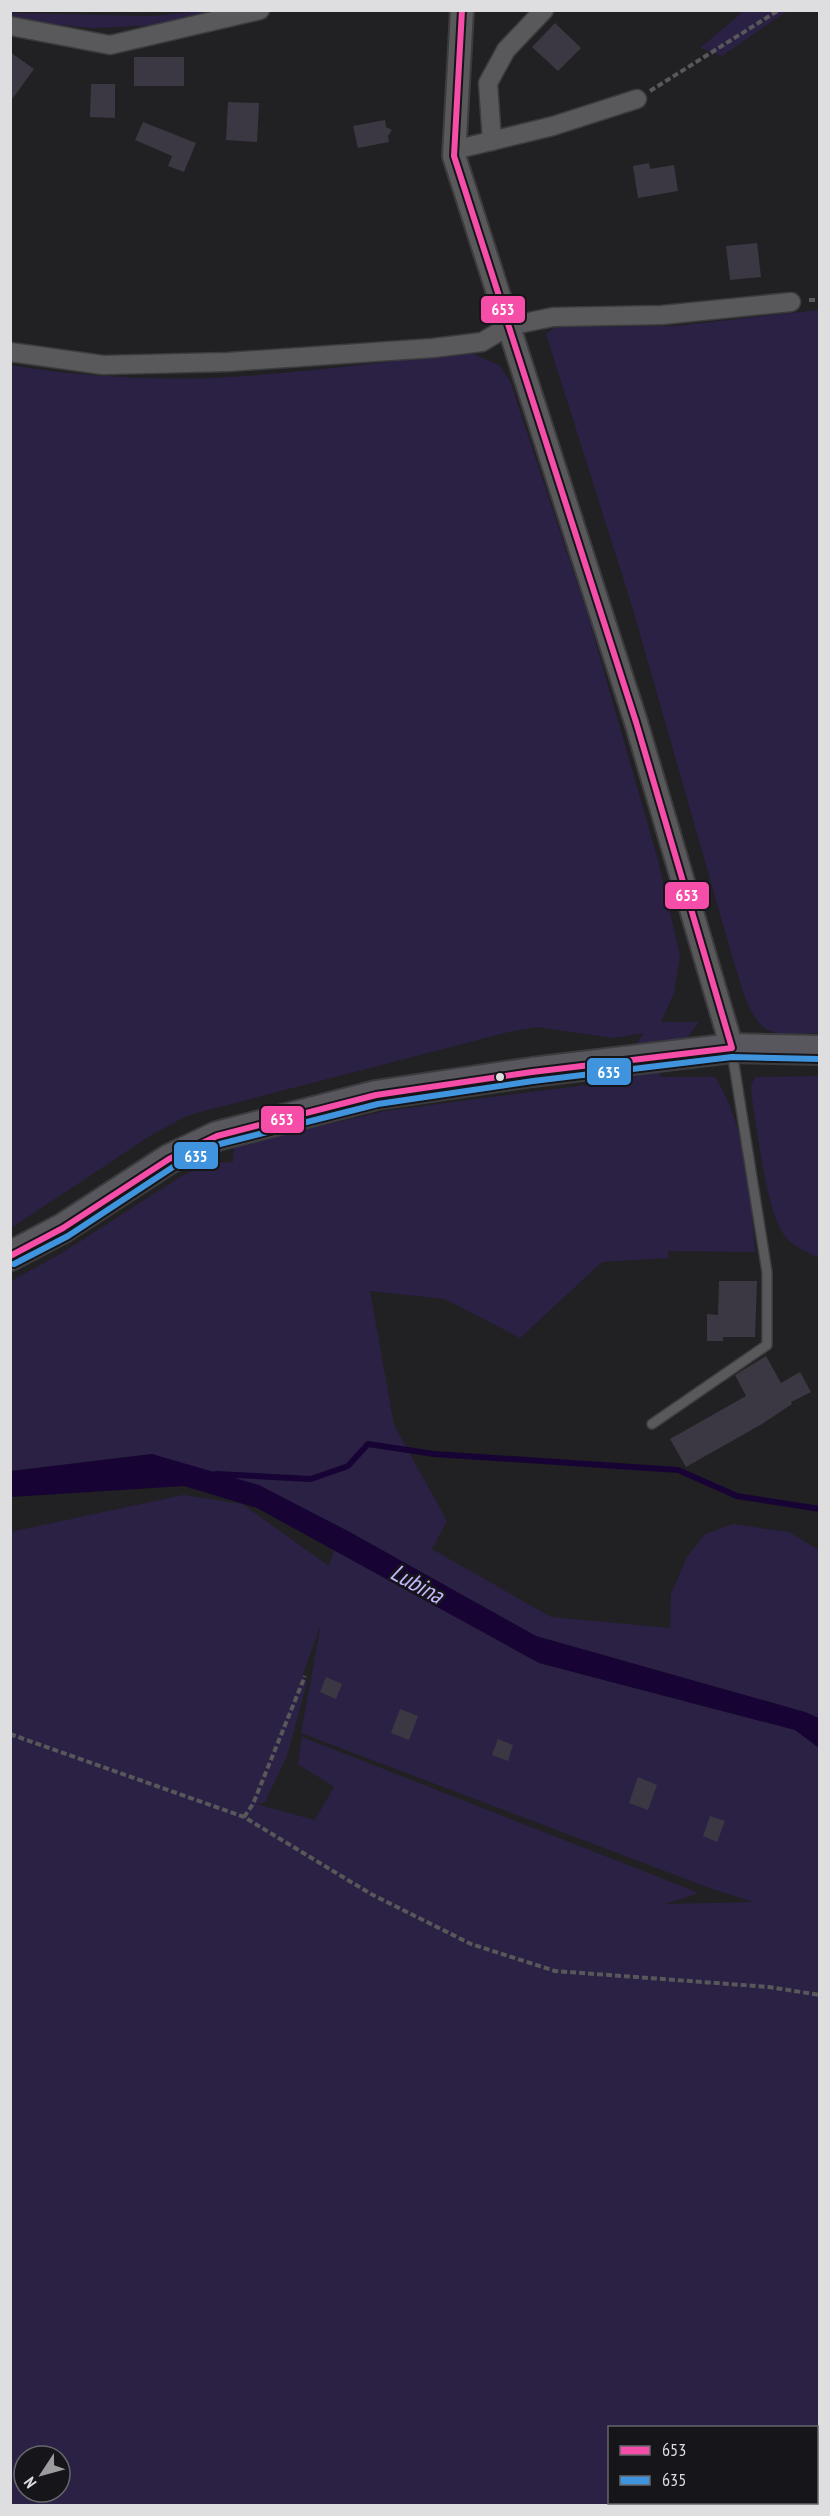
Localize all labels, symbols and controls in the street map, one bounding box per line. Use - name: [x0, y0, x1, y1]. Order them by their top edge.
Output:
- line badge: 653: [480, 295, 526, 324]
- text: 653: [492, 299, 514, 319]
- line badge: 653: [664, 881, 710, 910]
- text: 653: [676, 885, 698, 905]
- line badge: 635: [586, 1057, 632, 1086]
- text: 635: [598, 1062, 620, 1082]
- unlabelled marker: [494, 1071, 506, 1083]
- line badge: 653: [260, 1105, 305, 1134]
- text: 653: [271, 1109, 293, 1129]
- line badge: 635: [173, 1141, 219, 1170]
- text: 635: [185, 1146, 207, 1166]
- water label: Lubina: [385, 1556, 450, 1611]
- legend: [608, 2426, 818, 2504]
- text: 653: [662, 2438, 686, 2461]
- north arrow: [12, 2444, 72, 2504]
- text: 635: [662, 2468, 686, 2491]
- text: N: [19, 2473, 40, 2492]

